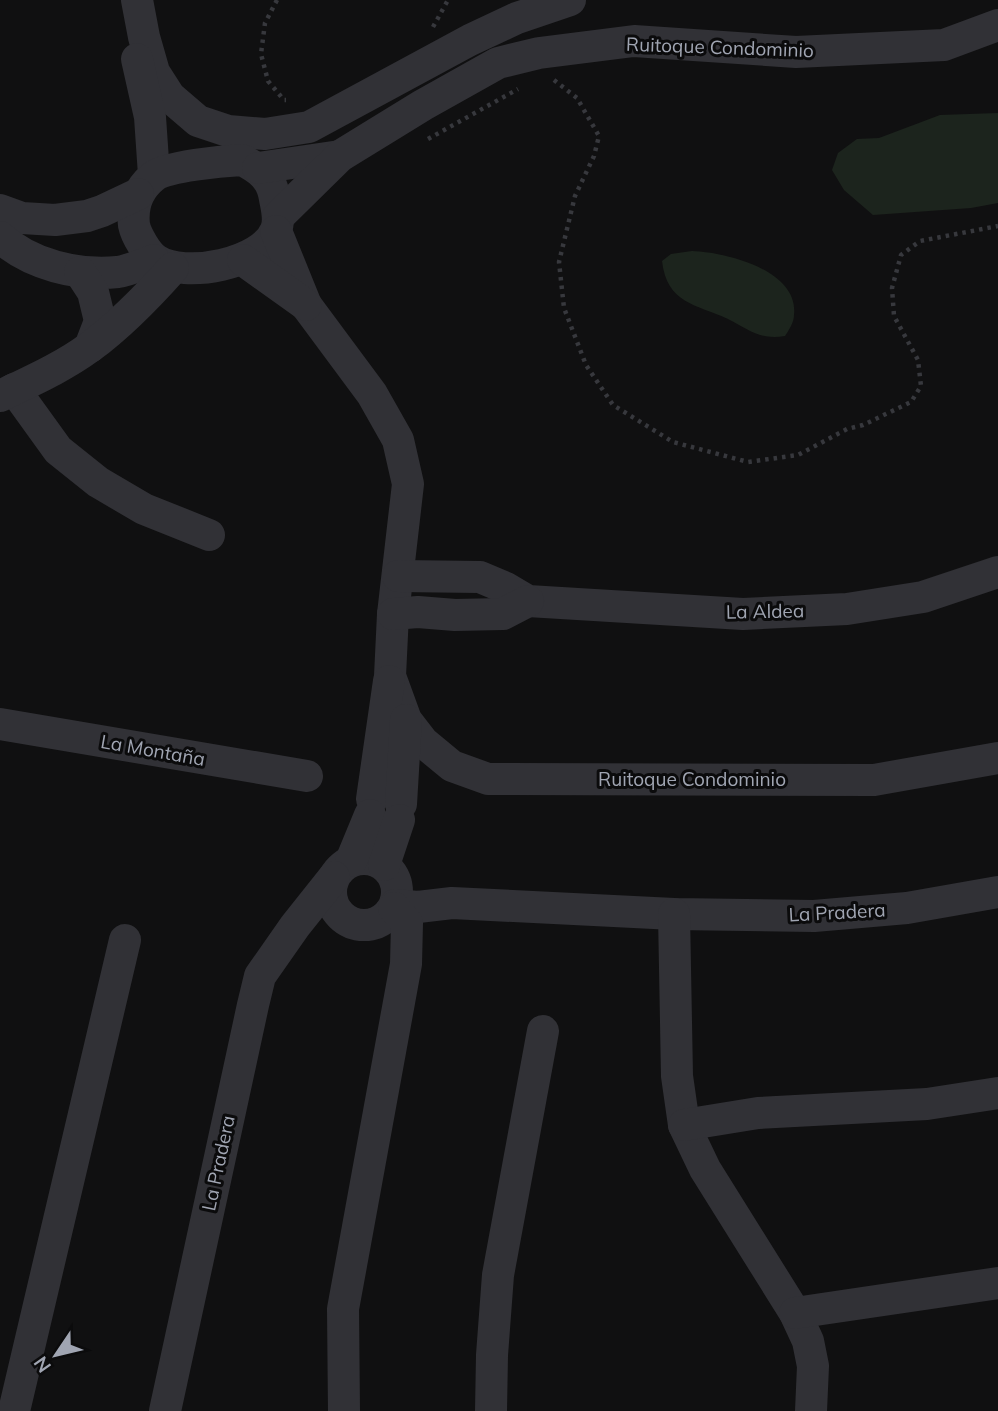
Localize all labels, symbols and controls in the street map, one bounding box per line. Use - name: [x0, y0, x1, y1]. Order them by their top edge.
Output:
- street label: Ruitoque Condominio: [626, 32, 814, 62]
- street label: La Aldea: [726, 598, 804, 624]
- street label: La Montaña: [99, 729, 207, 771]
- street label: Ruitoque Condominio: [598, 767, 786, 791]
- street label: La Pradera: [788, 897, 886, 927]
- street label: La Pradera: [196, 1113, 240, 1213]
- north arrow: [21, 1320, 91, 1390]
- text: N: [28, 1352, 56, 1378]

